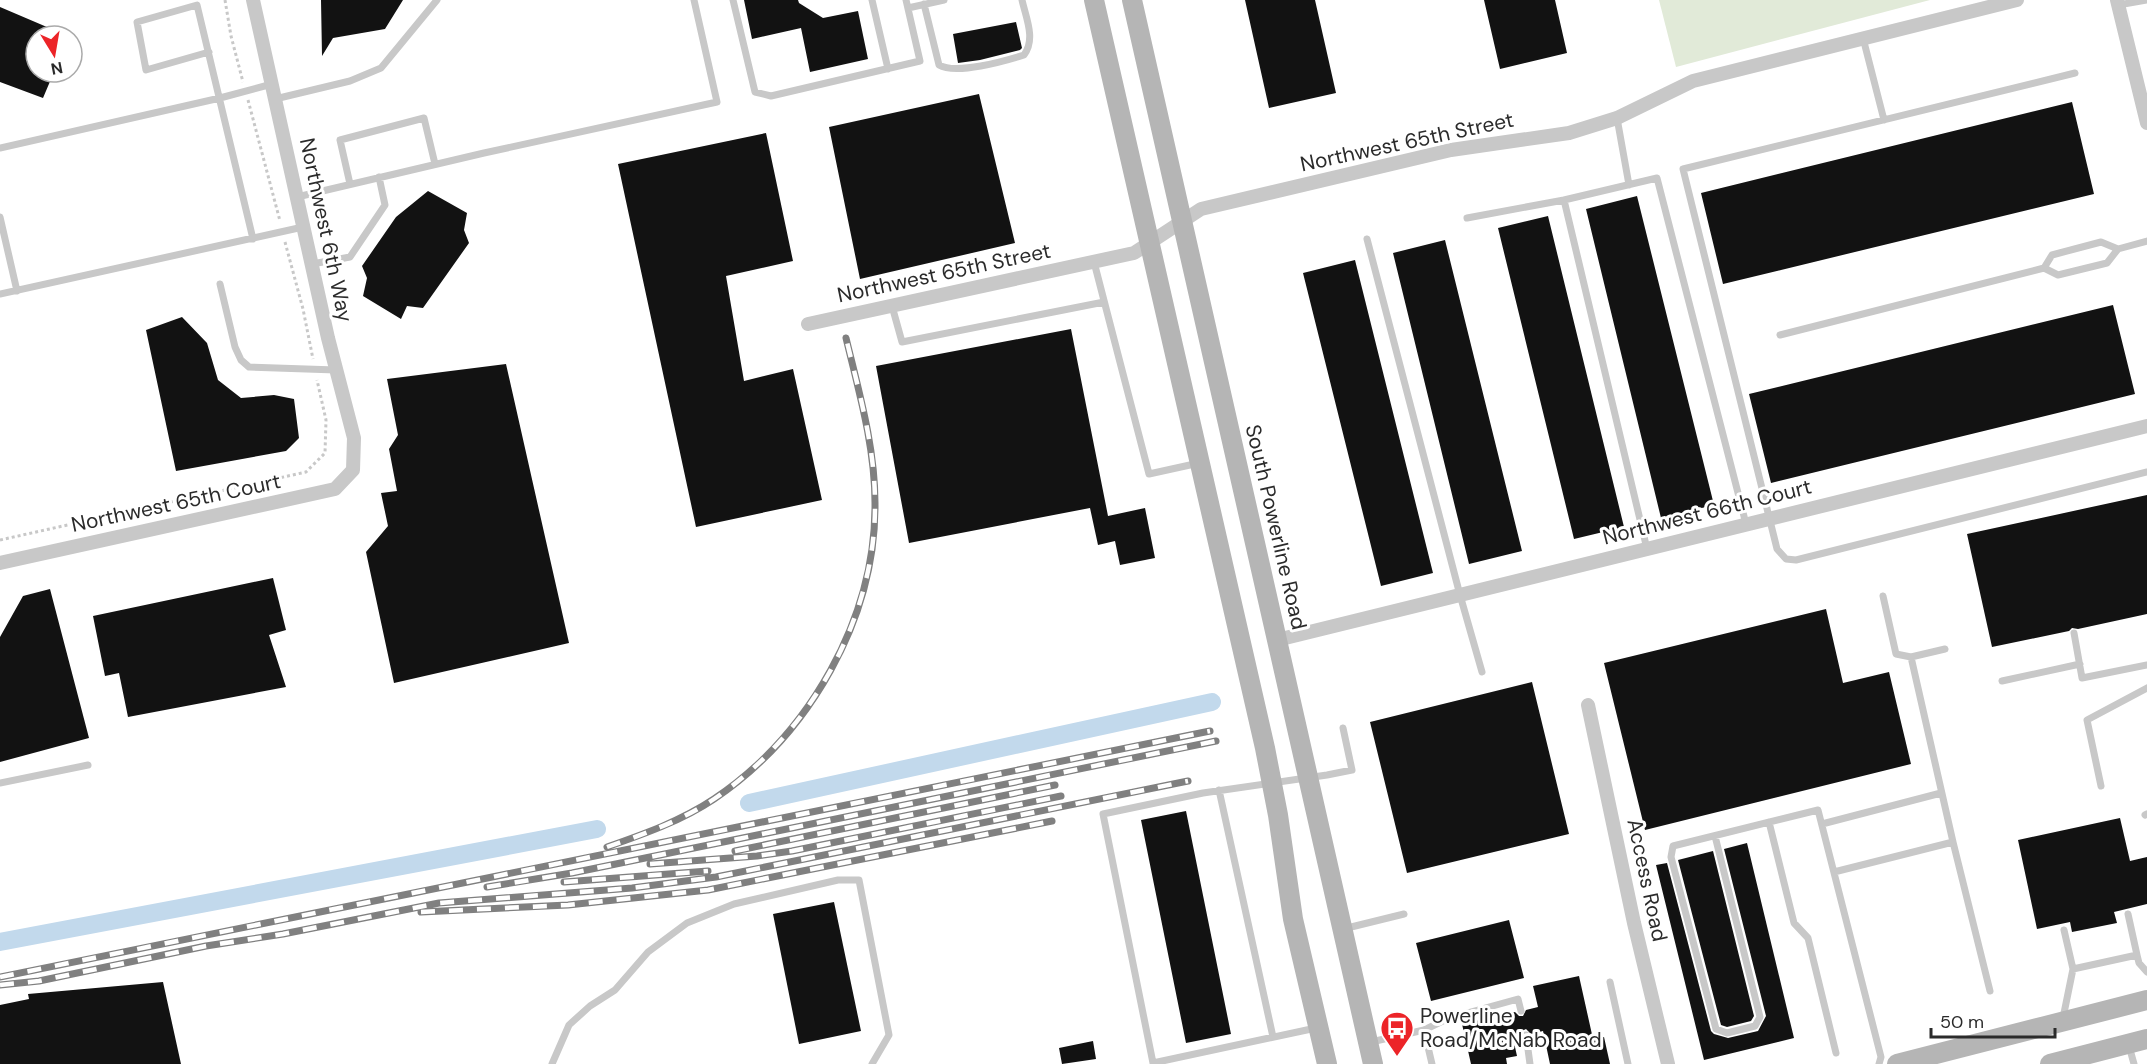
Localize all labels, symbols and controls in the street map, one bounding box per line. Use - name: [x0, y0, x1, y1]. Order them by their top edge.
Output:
- north arrow: [24, 24, 84, 84]
- text: N: [49, 57, 64, 80]
- street label: Northwest 65th Street: [1298, 106, 1516, 178]
- street label: Northwest 6th Way: [293, 135, 359, 325]
- street label: Northwest 65th Street: [835, 237, 1053, 309]
- street label: South Powerline Road: [1239, 422, 1313, 632]
- street label: Northwest 65th Court: [69, 467, 283, 539]
- street label: Northwest 66th Court: [1600, 472, 1814, 552]
- street label: Access Road: [1620, 816, 1674, 944]
- scale bar: [1931, 1001, 2056, 1039]
- place label: Powerline Road/McNab Road: [1420, 1002, 1602, 1054]
- bus stop icon: Powerline Road/McNab Road: [1379, 1010, 1415, 1057]
- text: 50 m: [1940, 1010, 1984, 1034]

